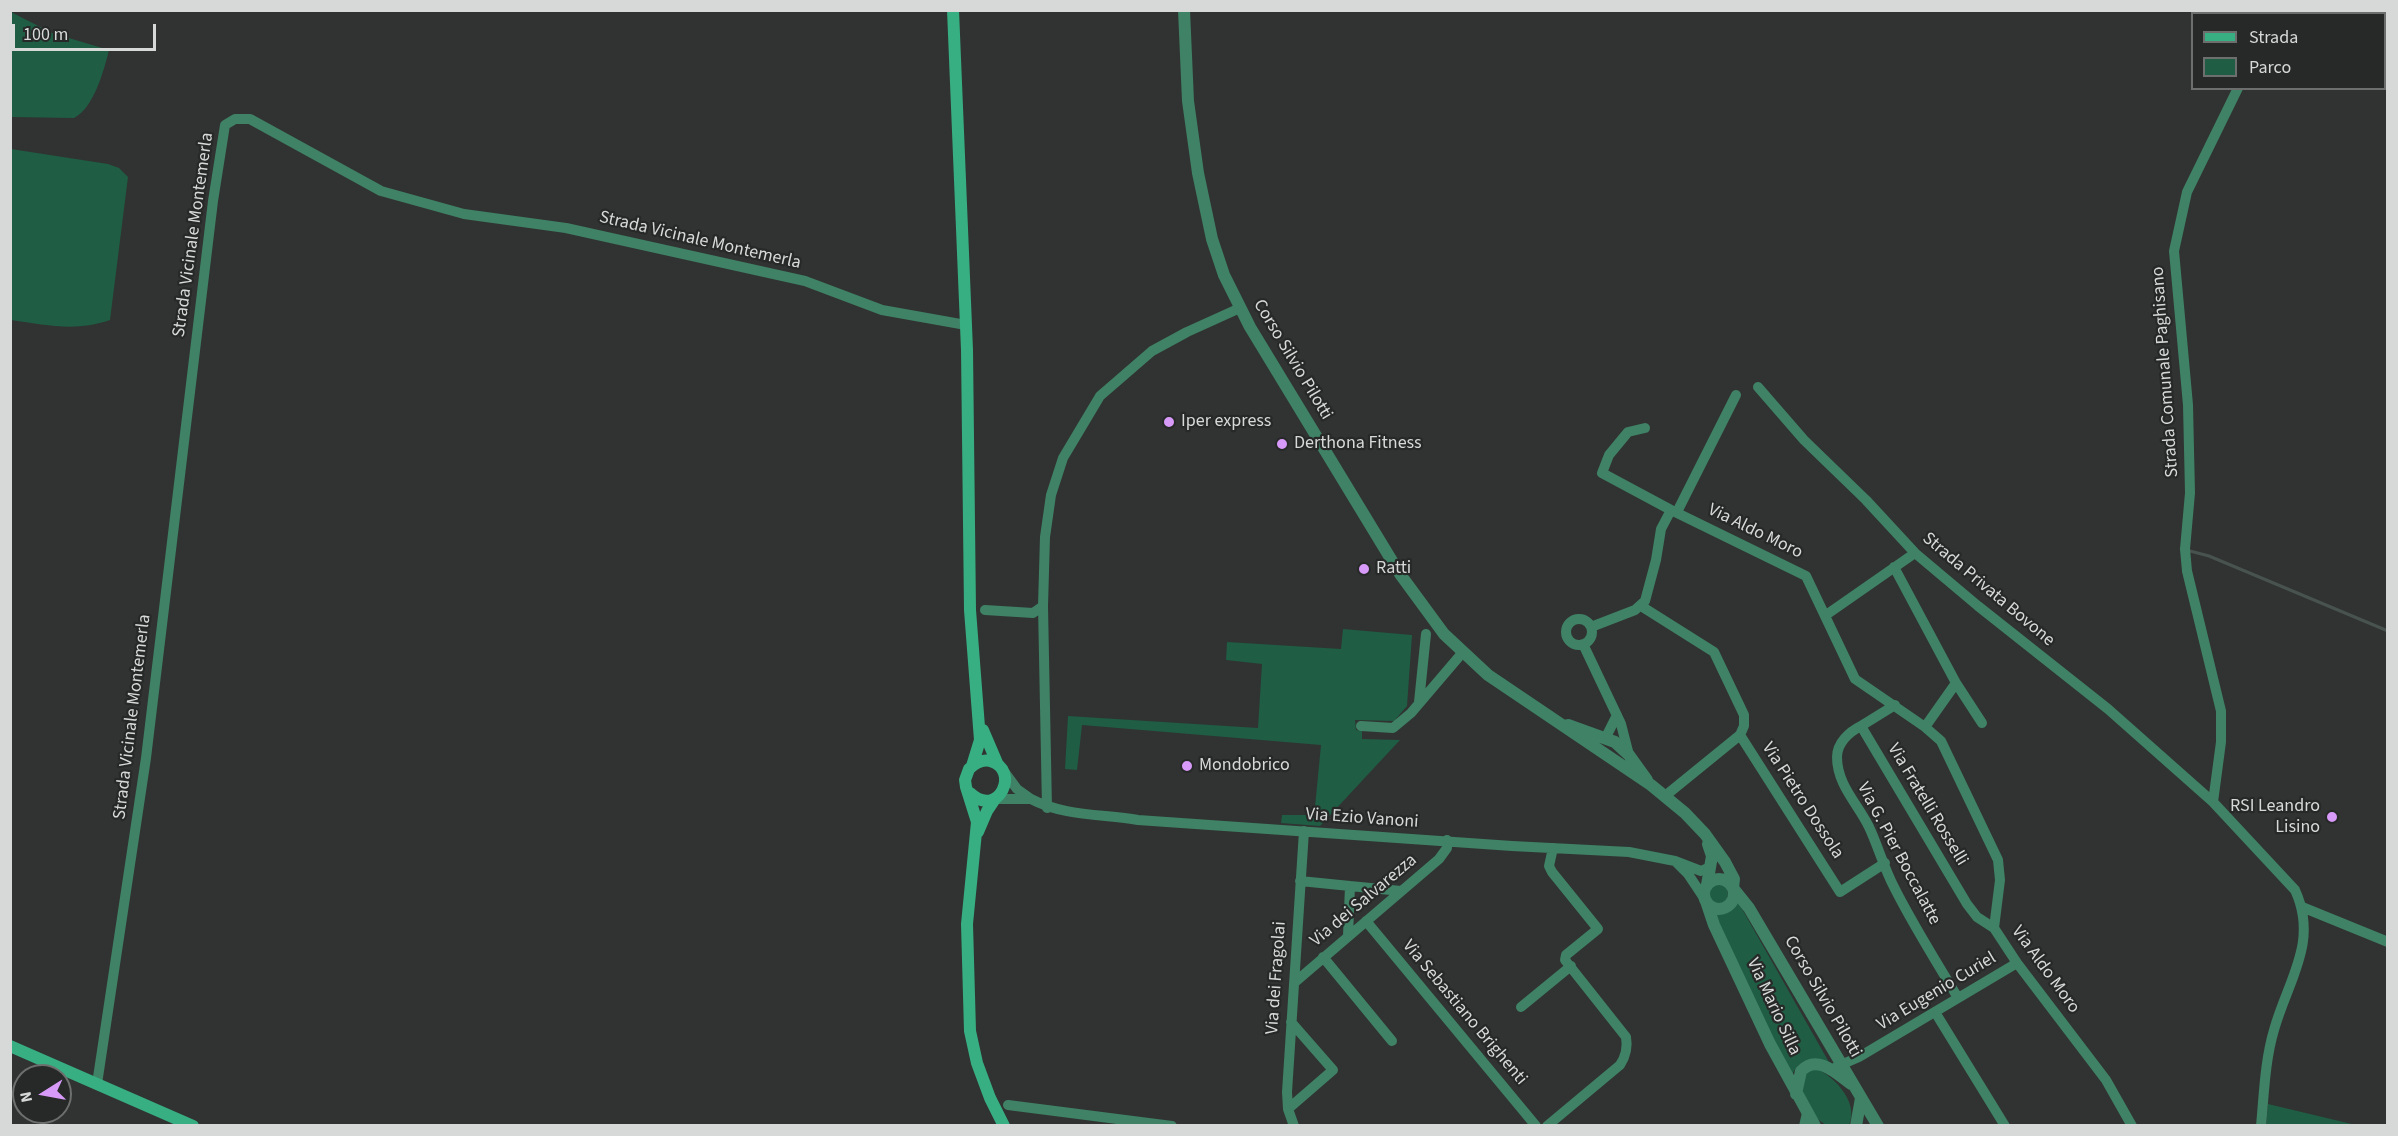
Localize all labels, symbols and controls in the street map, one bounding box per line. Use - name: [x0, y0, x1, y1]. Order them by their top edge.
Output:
- scale bar: [15, 12, 159, 50]
- legend: [2191, 12, 2386, 90]
- text: 100 m: [23, 22, 68, 47]
- text: Strada: [2249, 25, 2298, 50]
- text: Parco: [2249, 55, 2291, 80]
- street label: Strada Vicinale Montemerla: [169, 131, 219, 339]
- street label: Strada Vicinale Montemerla: [597, 207, 803, 275]
- street label: Strada Comunale Paghisano: [2148, 266, 2184, 478]
- street label: Corso Silvio Pilotti: [1248, 296, 1336, 424]
- place label: Iper express: [1181, 411, 1271, 433]
- marker: Iper express: [1162, 415, 1176, 429]
- place label: Derthona Fitness: [1294, 433, 1422, 455]
- marker: Derthona Fitness: [1275, 437, 1289, 451]
- street label: Via Aldo Moro: [1704, 500, 1806, 564]
- street label: Strada Privata Bovone: [1917, 528, 2059, 652]
- place label: Ratti: [1376, 558, 1411, 580]
- marker: Ratti: [1357, 562, 1371, 576]
- street label: Strada Vicinale Montemerla: [110, 613, 156, 821]
- street label: Via Pietro Dossola: [1756, 739, 1848, 863]
- street label: Via Fratelli Rosselli: [1882, 740, 1972, 870]
- place label: Mondobrico: [1199, 755, 1290, 777]
- marker: Mondobrico: [1180, 759, 1194, 773]
- street label: Via G. Pier Boccalatte: [1851, 779, 1945, 929]
- place label: RSI Leandro Lisino: [2230, 796, 2320, 838]
- street label: Via Ezio Vanoni: [1305, 804, 1419, 834]
- marker: RSI Leandro Lisino: [2325, 810, 2339, 824]
- street label: Via dei Salvarezza: [1306, 850, 1422, 952]
- street label: Via dei Fragolai: [1262, 921, 1292, 1035]
- street label: Via Aldo Moro: [2006, 922, 2084, 1018]
- street label: Corso Silvio Pilotti: [1778, 932, 1866, 1062]
- street label: Via Sebastiano Brighenti: [1397, 936, 1531, 1090]
- street label: Via Eugenio Curiel: [1874, 948, 2000, 1036]
- street label: Via Mario Silla: [1741, 955, 1805, 1059]
- north arrow: [12, 1064, 72, 1124]
- text: N: [14, 1090, 38, 1104]

